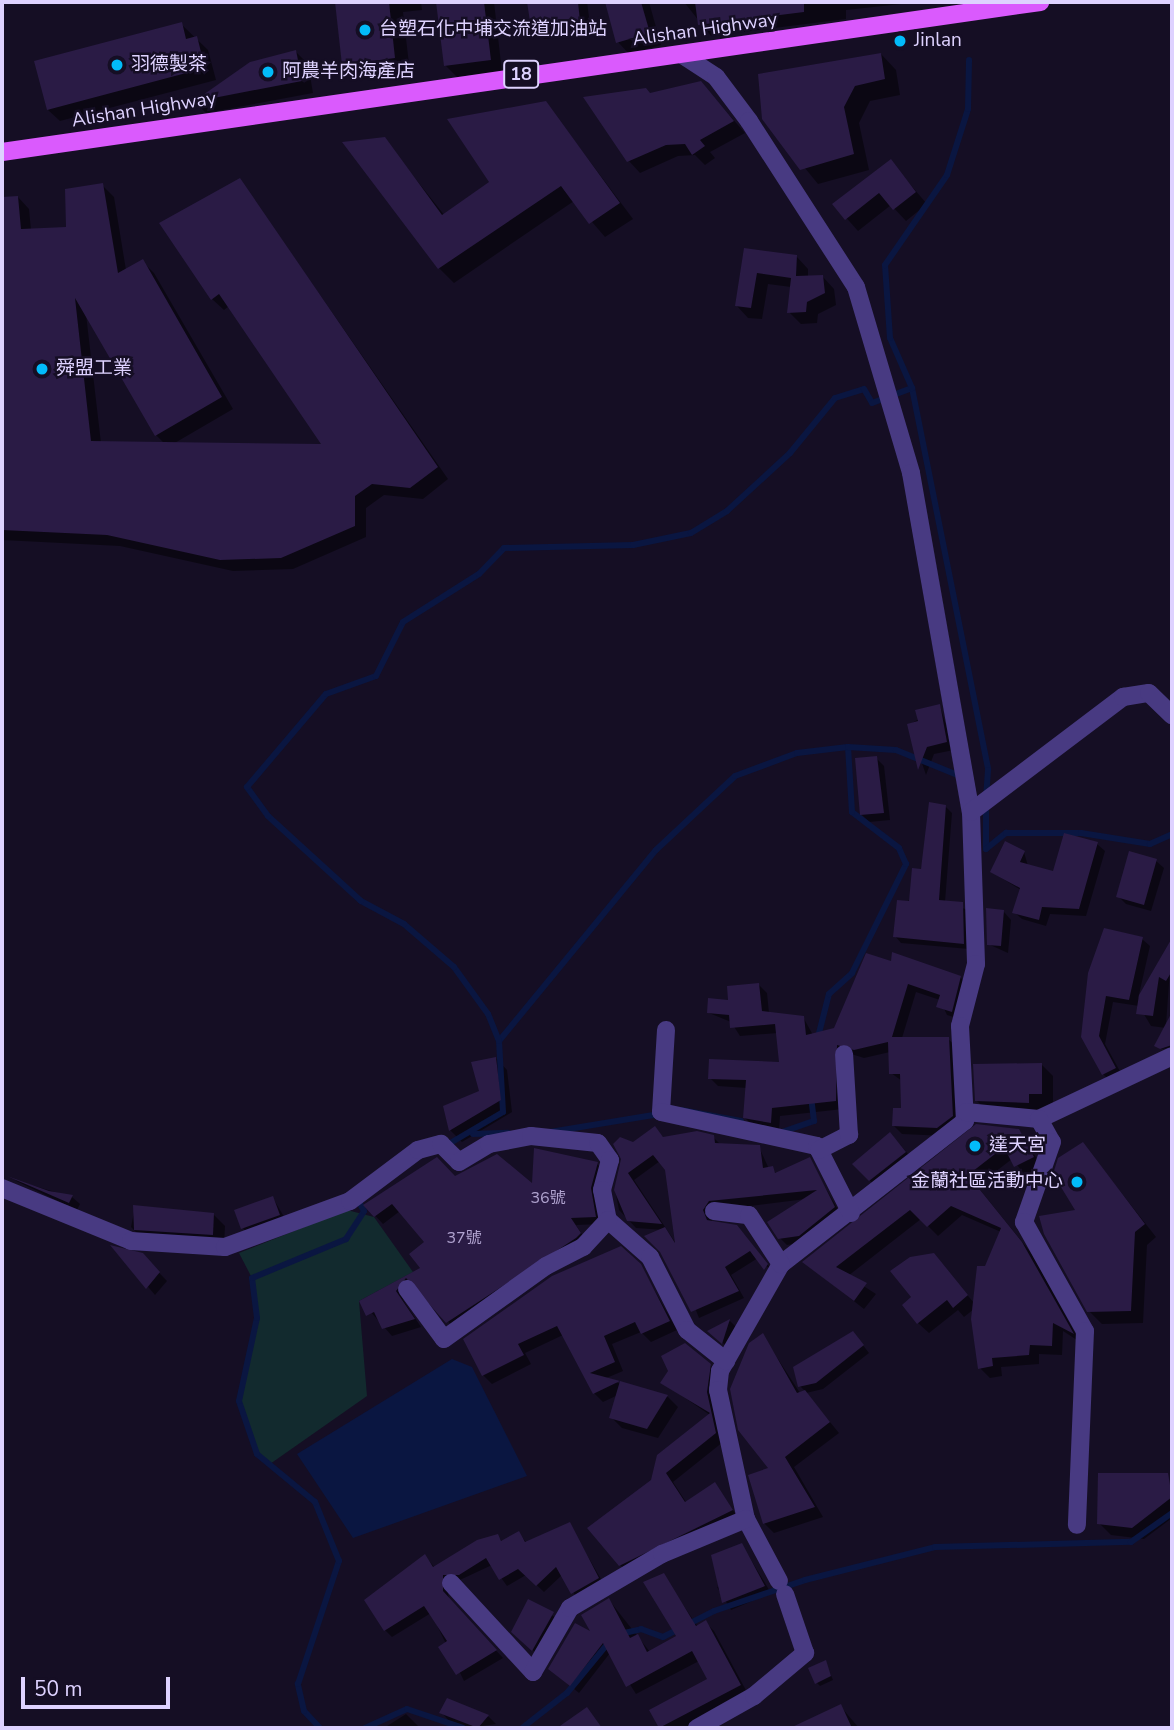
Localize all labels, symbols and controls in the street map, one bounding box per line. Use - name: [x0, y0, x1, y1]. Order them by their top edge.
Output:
- street label: Alishan Highway: [631, 9, 779, 51]
- place label: 台塑石化中埔交流道加油站: [379, 19, 607, 41]
- marker: 台塑石化中埔交流道加油站: [357, 22, 373, 38]
- place label: Jinlan: [914, 30, 962, 52]
- marker: Jinlan: [892, 33, 908, 49]
- place label: 羽德製茶: [131, 54, 207, 76]
- marker: 羽德製茶: [109, 57, 125, 73]
- road number: 18: [502, 60, 540, 88]
- place label: 阿農羊肉海產店: [282, 61, 415, 83]
- marker: 阿農羊肉海產店: [260, 64, 276, 80]
- street label: Alishan Highway: [70, 87, 218, 133]
- place label: 舜盟工業: [56, 358, 132, 380]
- marker: 舜盟工業: [34, 361, 50, 377]
- place label: 達天宮: [989, 1135, 1046, 1157]
- marker: 達天宮: [967, 1138, 983, 1154]
- place label: 金蘭社區活動中心: [911, 1171, 1063, 1193]
- marker: 金蘭社區活動中心: [1069, 1174, 1085, 1190]
- house number: 36號: [530, 1188, 566, 1208]
- house number: 37號: [446, 1228, 482, 1248]
- scale bar: [24, 1664, 173, 1708]
- text: 50 m: [34, 1675, 83, 1703]

